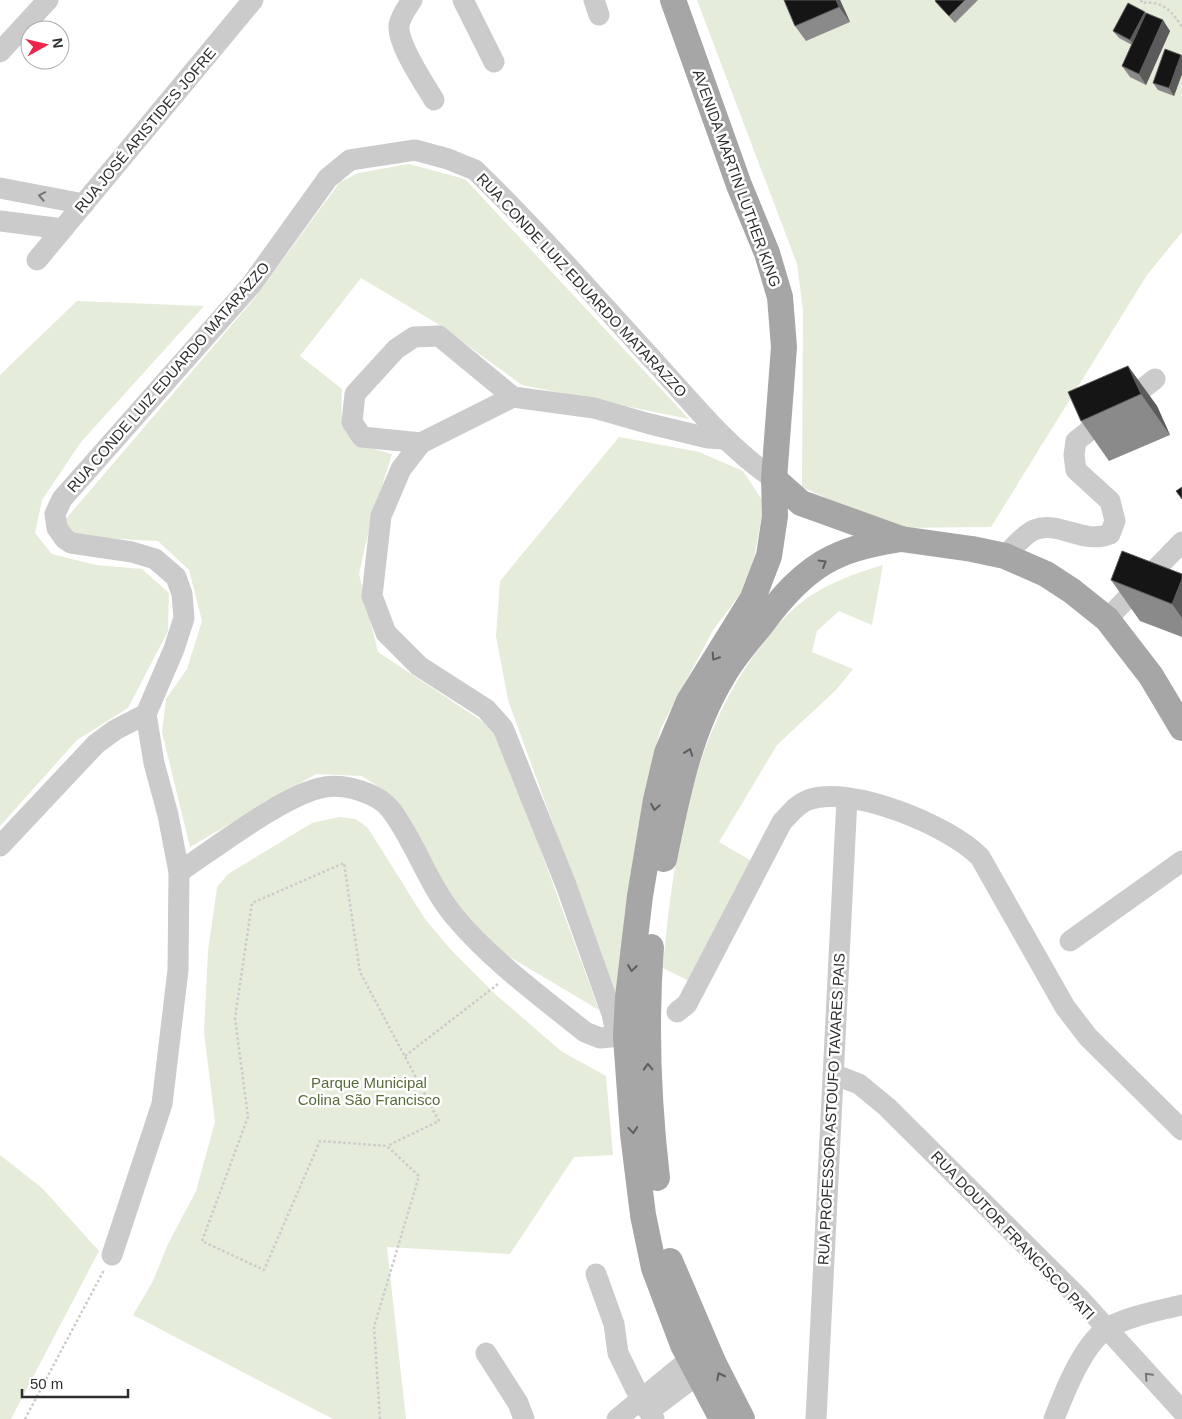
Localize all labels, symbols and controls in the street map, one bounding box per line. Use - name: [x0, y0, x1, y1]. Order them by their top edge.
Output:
- north arrow: [20, 20, 70, 70]
- text: N: [49, 37, 67, 49]
- street label: RUA JOSÉ ARISTIDES JOFRE: [71, 44, 219, 216]
- street label: AVENIDA MARTIN LUTHER KING: [690, 67, 784, 289]
- street label: RUA CONDE LUIZ EDUARDO MATARAZZO: [474, 170, 690, 400]
- one-way arrow: [38, 191, 46, 201]
- street label: RUA CONDE LUIZ EDUARDO MATARAZZO: [63, 258, 273, 496]
- one-way arrow: [817, 559, 826, 569]
- one-way arrow: [712, 652, 721, 661]
- one-way arrow: [683, 748, 693, 757]
- one-way arrow: [651, 803, 661, 811]
- street label: RUA PROFESSOR ASTOUFO TAVARES PAIS: [814, 952, 848, 1266]
- one-way arrow: [627, 964, 638, 972]
- one-way arrow: [643, 1063, 653, 1071]
- park label: Parque Municipal Colina São Francisco: [298, 1074, 440, 1108]
- one-way arrow: [628, 1126, 639, 1134]
- street label: RUA DOUTOR FRANCISCO PATI: [928, 1147, 1098, 1323]
- scale bar: [22, 1366, 129, 1398]
- one-way arrow: [716, 1372, 726, 1381]
- one-way arrow: [1145, 1373, 1154, 1382]
- text: 50 m: [30, 1375, 63, 1392]

